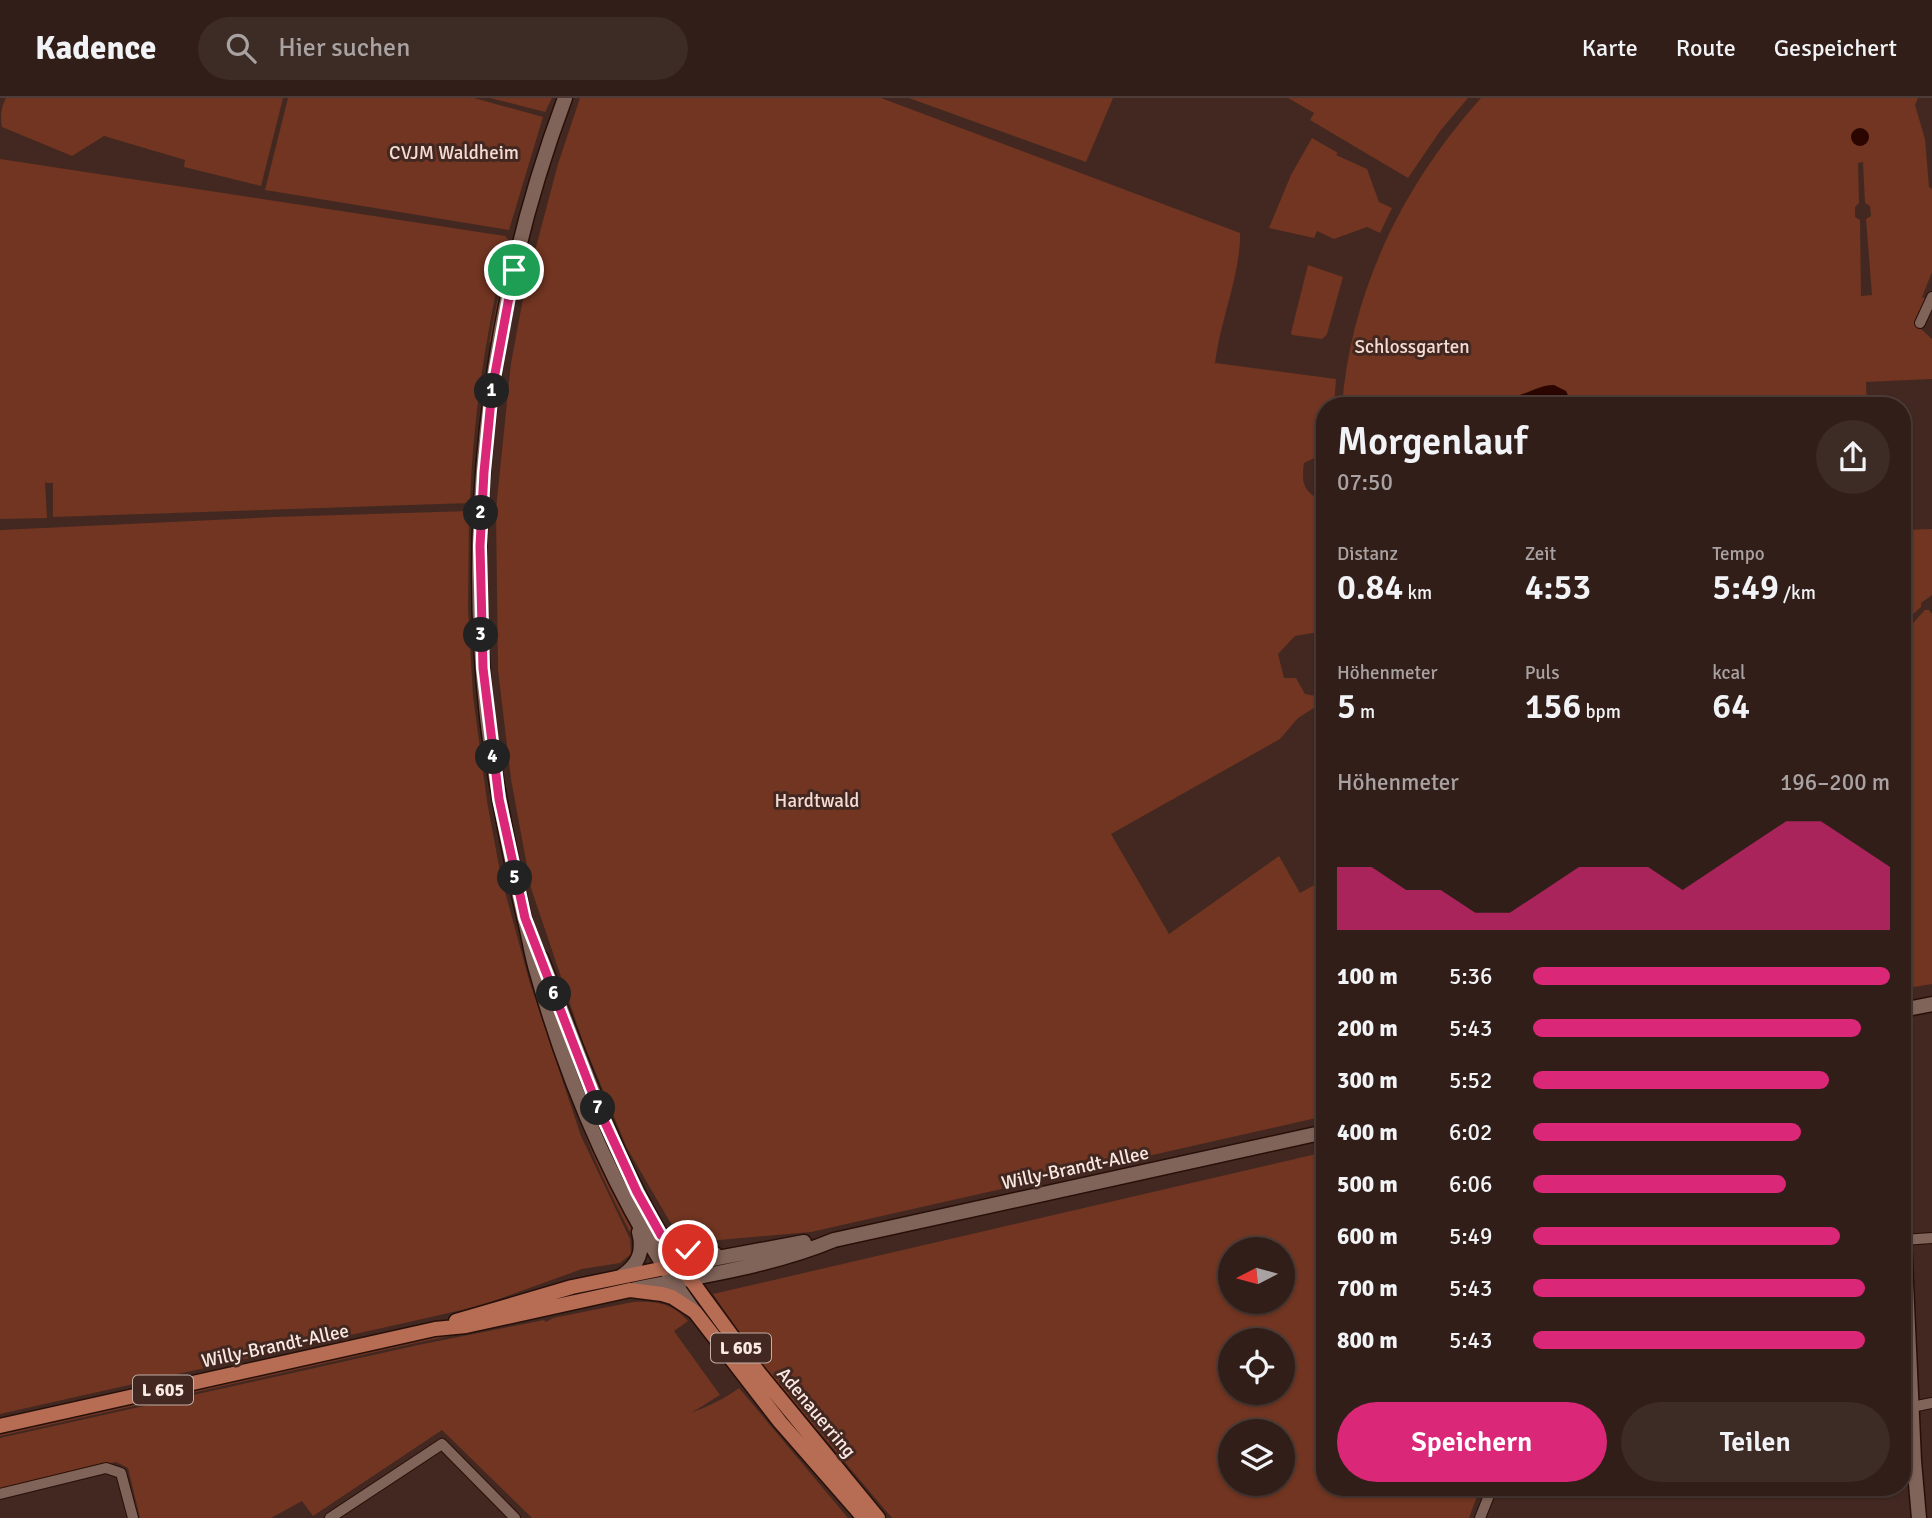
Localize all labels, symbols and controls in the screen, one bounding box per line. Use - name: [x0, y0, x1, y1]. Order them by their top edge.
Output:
- search box: [198, 17, 688, 80]
- text: Kadence: [35, 28, 156, 69]
- icon: search: [222, 29, 260, 67]
- text: Hier suchen: [278, 32, 410, 64]
- text: Karte: [1582, 33, 1638, 63]
- text: Route: [1676, 33, 1736, 63]
- text: Gespeichert: [1774, 33, 1897, 63]
- park label: CVJM Waldheim: [389, 141, 519, 165]
- pin: [484, 240, 544, 300]
- icon: arrive: [495, 251, 533, 289]
- park label: Schlossgarten: [1354, 335, 1470, 359]
- pin: 1: [475, 374, 510, 408]
- text: 1: [486, 378, 497, 402]
- text: Morgenlauf: [1337, 418, 1527, 465]
- button: share: [1816, 420, 1890, 494]
- text: 07:50: [1337, 468, 1393, 497]
- pin: 2: [463, 496, 498, 530]
- text: 2: [475, 500, 486, 524]
- text: Distanz: [1337, 542, 1398, 566]
- text: Zeit: [1525, 542, 1556, 566]
- text: Tempo: [1712, 542, 1765, 566]
- text: 0.84: [1337, 566, 1403, 609]
- text: 4:53: [1525, 566, 1591, 609]
- text: 5:49: [1712, 566, 1779, 609]
- text: km: [1403, 581, 1432, 605]
- text: /km: [1779, 581, 1816, 605]
- pin: 3: [463, 618, 498, 652]
- text: 3: [475, 622, 486, 646]
- text: Höhenmeter: [1337, 661, 1438, 685]
- text: Puls: [1525, 661, 1559, 685]
- text: kcal: [1712, 661, 1746, 685]
- text: 5: [1337, 685, 1356, 728]
- text: 156: [1525, 685, 1581, 728]
- text: 64: [1712, 685, 1750, 728]
- text: m: [1356, 700, 1375, 724]
- text: bpm: [1581, 700, 1621, 724]
- pin: 4: [476, 740, 510, 774]
- text: 4: [487, 744, 498, 768]
- text: Höhenmeter: [1337, 768, 1459, 797]
- text: 196–200 m: [1780, 768, 1890, 797]
- park label: Hardtwald: [775, 789, 859, 813]
- pin: 5: [498, 860, 532, 896]
- text: 5: [509, 865, 520, 889]
- text: 100 m: [1337, 962, 1398, 991]
- text: 5:36: [1449, 962, 1492, 991]
- pin: 6: [536, 976, 572, 1012]
- text: 6: [548, 981, 559, 1005]
- text: 200 m: [1337, 1014, 1398, 1043]
- text: 5:43: [1449, 1014, 1492, 1043]
- text: 300 m: [1337, 1066, 1398, 1095]
- text: 5:52: [1449, 1066, 1492, 1095]
- pin: 7: [580, 1090, 616, 1126]
- text: 7: [592, 1095, 603, 1119]
- text: 400 m: [1337, 1118, 1398, 1147]
- text: 6:02: [1449, 1118, 1492, 1147]
- street label: Willy-Brandt-Allee: [999, 1141, 1151, 1195]
- text: 500 m: [1337, 1170, 1398, 1199]
- text: 6:06: [1449, 1170, 1492, 1199]
- pin: [658, 1220, 718, 1280]
- text: 600 m: [1337, 1222, 1398, 1251]
- text: 5:49: [1449, 1222, 1492, 1251]
- icon: check: [669, 1231, 707, 1269]
- north arrow: [1218, 1237, 1295, 1314]
- map controls: [1218, 1237, 1295, 1496]
- text: 700 m: [1337, 1274, 1398, 1303]
- text: 5:43: [1449, 1274, 1492, 1303]
- street label: Willy-Brandt-Allee: [199, 1319, 351, 1373]
- text: 800 m: [1337, 1326, 1398, 1355]
- text: 5:43: [1449, 1326, 1492, 1355]
- button: locate: [1218, 1328, 1295, 1405]
- road number: L 605: [711, 1334, 771, 1363]
- street label: Adenauerring: [771, 1362, 861, 1463]
- road number: L 605: [133, 1376, 193, 1405]
- button: Speichern: [1337, 1402, 1607, 1482]
- button: Teilen: [1621, 1402, 1890, 1482]
- button: layers: [1218, 1419, 1295, 1496]

